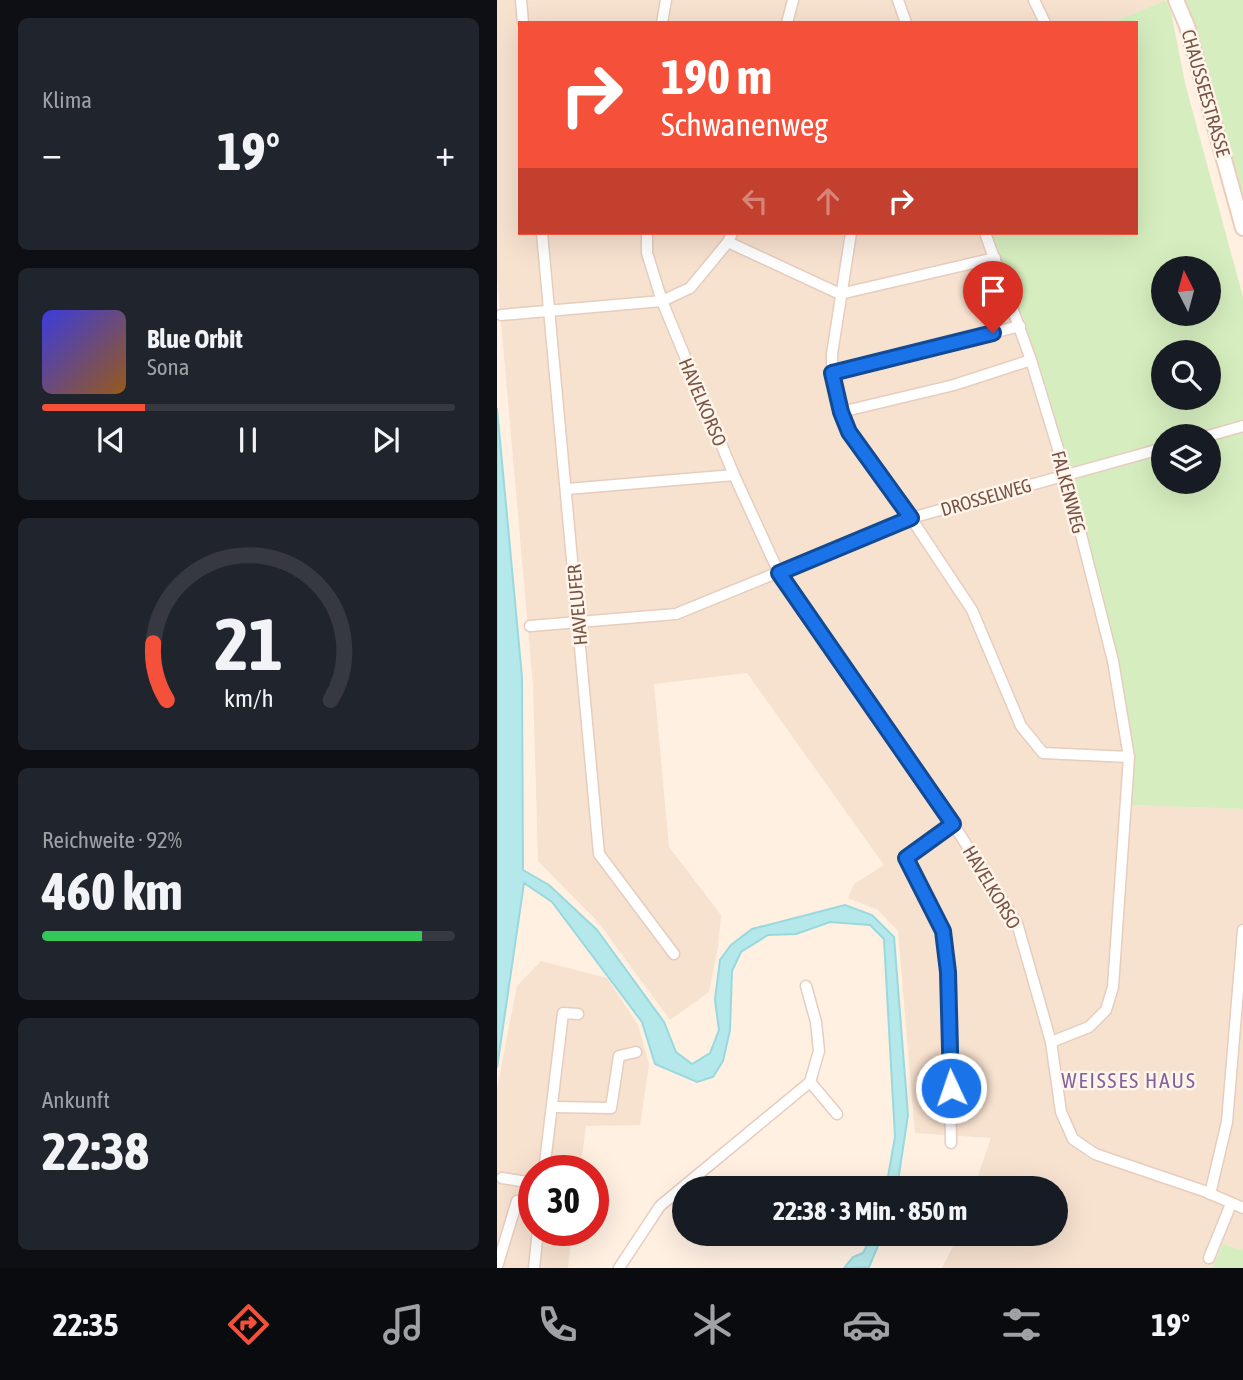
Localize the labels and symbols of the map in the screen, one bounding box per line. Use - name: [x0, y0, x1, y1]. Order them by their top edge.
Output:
- street label: CHAUSSEESTRASSE: [1177, 27, 1235, 159]
- north arrow: [1151, 256, 1221, 326]
- pin: [963, 261, 1023, 333]
- street label: HAVELKORSO: [675, 355, 731, 449]
- street label: FALKENWEG: [1047, 448, 1091, 536]
- street label: DROSSELWEG: [938, 474, 1034, 520]
- street label: HAVELUFER: [562, 563, 591, 646]
- street label: HAVELKORSO: [959, 841, 1025, 933]
- position arrow: [914, 1051, 988, 1125]
- district label: WEISSES HAUS: [1061, 1068, 1197, 1092]
- speed limit sign: 30: [518, 1155, 609, 1246]

